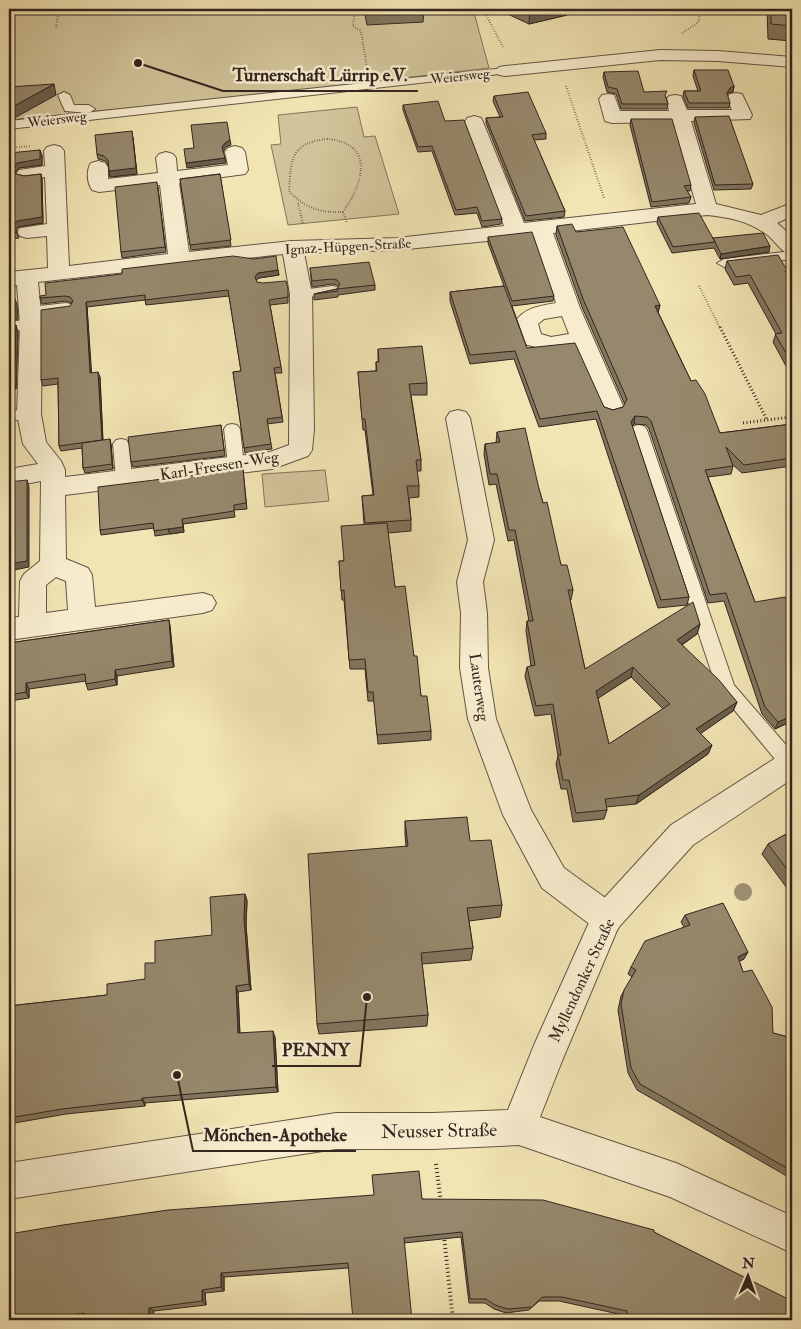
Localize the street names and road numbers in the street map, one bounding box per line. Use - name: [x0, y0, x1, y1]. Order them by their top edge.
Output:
- street label: Weiersweg: [429, 65, 492, 88]
- street label: Weiersweg: [25, 107, 89, 132]
- street label: Ignaz-Hüpgen-Straße: [284, 235, 412, 259]
- street label: Karl-Freesen-Weg: [158, 447, 281, 485]
- street label: Lauterweg: [464, 652, 494, 724]
- street label: Myllendonker Straße: [544, 915, 619, 1046]
- street label: Neusser Straße: [381, 1118, 497, 1144]

